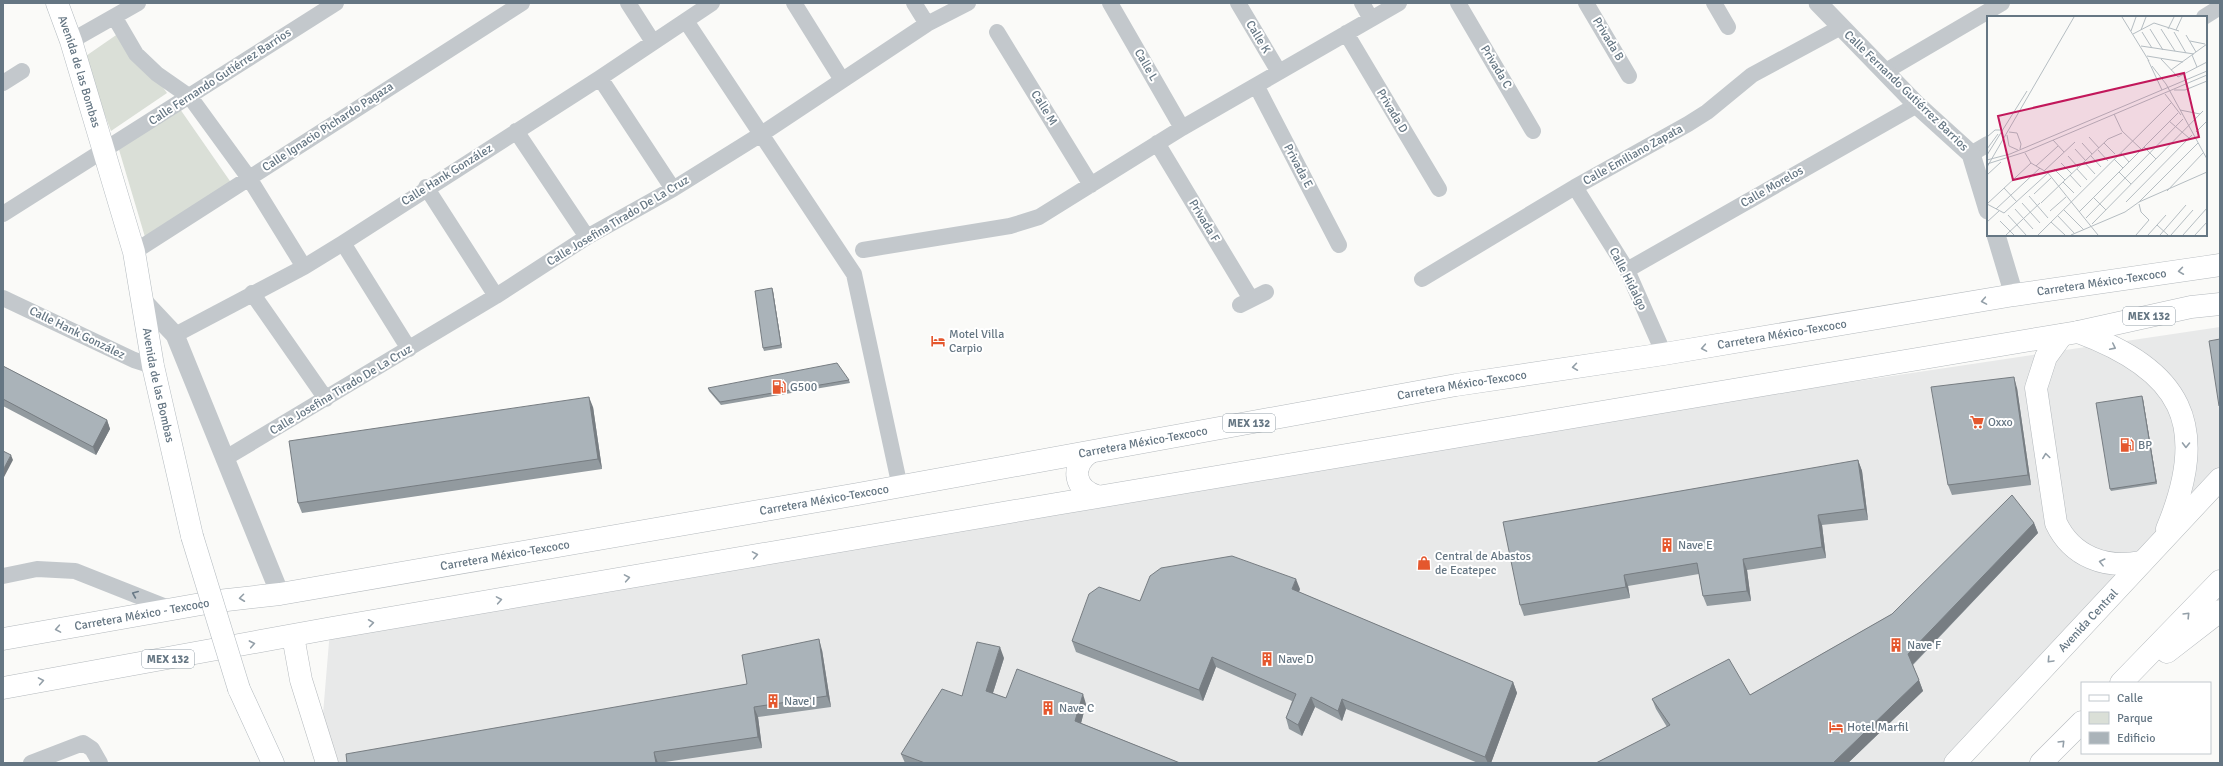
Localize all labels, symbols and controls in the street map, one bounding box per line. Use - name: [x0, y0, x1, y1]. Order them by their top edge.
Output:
- street label: Avenida de las Bombas: [55, 13, 104, 129]
- street label: Privada B: [1589, 14, 1627, 64]
- inset map: [1987, 16, 2207, 236]
- street label: Calle K: [1242, 18, 1274, 56]
- street label: Calle Fernando Gutiérrez Barrios: [146, 25, 294, 129]
- street label: Calle Fernando Gutiérrez Barrios: [1841, 28, 1971, 154]
- street label: Privada C: [1477, 42, 1515, 92]
- street label: Calle L: [1131, 46, 1161, 84]
- street label: Calle Ignacio Pichardo Pagaza: [260, 79, 396, 175]
- street label: Privada D: [1373, 86, 1411, 136]
- street label: Calle M: [1027, 88, 1061, 128]
- street label: Calle Emiliano Zapata: [1580, 121, 1686, 189]
- street label: Calle Hank González: [399, 141, 495, 209]
- street label: Privada E: [1280, 141, 1316, 191]
- street label: Calle Morelos: [1738, 163, 1806, 211]
- street label: Calle Josefina Tirado De La Cruz: [544, 172, 692, 270]
- street label: Privada F: [1185, 197, 1223, 245]
- street label: Calle Hidalgo: [1606, 245, 1650, 313]
- street label: Carretera México-Texcoco: [2036, 265, 2168, 299]
- one-way arrow: [2178, 266, 2184, 275]
- one-way arrow: [1981, 296, 1987, 304]
- street label: Calle Hank González: [27, 303, 127, 363]
- road number: MEX 132: [2123, 307, 2175, 325]
- street label: Carretera México-Texcoco: [1716, 316, 1848, 352]
- street label: Avenida de las Bombas: [139, 327, 178, 444]
- place label: Motel Villa Carpio: [949, 327, 1004, 356]
- hotel icon: Motel Villa Carpio: [930, 333, 946, 349]
- street label: Calle Josefina Tirado De La Cruz: [267, 341, 415, 439]
- one-way arrow: [2109, 342, 2117, 350]
- one-way arrow: [1701, 343, 1707, 352]
- one-way arrow: [1572, 362, 1578, 371]
- street label: Carretera México-Texcoco: [1396, 367, 1528, 403]
- fuel station icon: G500: [771, 379, 787, 395]
- place label: G500: [790, 380, 817, 395]
- road number: MEX 132: [1223, 414, 1275, 432]
- supermarket icon: Oxxo: [1969, 414, 1985, 430]
- place label: Oxxo: [1988, 415, 2013, 430]
- street label: Carretera México-Texcoco: [1077, 423, 1209, 461]
- fuel station icon: BP: [2119, 437, 2135, 453]
- place label: BP: [2138, 438, 2152, 453]
- one-way arrow: [2182, 442, 2190, 448]
- one-way arrow: [2042, 453, 2051, 460]
- street label: Carretera México-Texcoco: [758, 481, 890, 518]
- street label: Carretera México-Texcoco: [439, 537, 571, 574]
- building icon: Nave E: [1659, 537, 1675, 553]
- place label: Nave E: [1678, 538, 1713, 553]
- place label: Central de Abastos de Ecatepec: [1435, 549, 1531, 578]
- one-way arrow: [752, 552, 758, 560]
- shop icon: Central de Abastos de Ecatepec: [1416, 555, 1432, 571]
- one-way arrow: [2099, 558, 2105, 566]
- one-way arrow: [624, 574, 630, 582]
- street label: Avenida Central: [2055, 585, 2122, 655]
- one-way arrow: [131, 591, 138, 599]
- one-way arrow: [239, 593, 245, 602]
- street label: Carretera México - Texcoco: [73, 595, 211, 634]
- one-way arrow: [496, 596, 502, 605]
- one-way arrow: [2183, 612, 2190, 620]
- one-way arrow: [368, 619, 374, 628]
- one-way arrow: [55, 624, 61, 633]
- building icon: Nave F: [1888, 637, 1904, 653]
- place label: Nave F: [1907, 638, 1941, 653]
- one-way arrow: [249, 640, 255, 648]
- road number: MEX 132: [142, 650, 194, 668]
- building icon: Nave D: [1259, 651, 1275, 667]
- place label: Nave D: [1278, 652, 1314, 667]
- one-way arrow: [2048, 656, 2055, 663]
- one-way arrow: [38, 677, 45, 686]
- legend: [2081, 682, 2211, 754]
- text: Calle: [2117, 691, 2143, 706]
- building icon: Nave I: [765, 693, 781, 709]
- place label: Nave I: [784, 694, 816, 709]
- building icon: Nave C: [1040, 700, 1056, 716]
- place label: Nave C: [1059, 701, 1094, 716]
- text: Parque: [2117, 711, 2153, 726]
- hotel icon: Hotel Marfil: [1828, 719, 1844, 735]
- place label: Hotel Marfil: [1847, 720, 1909, 735]
- text: Edificio: [2117, 731, 2155, 746]
- one-way arrow: [2057, 740, 2064, 748]

